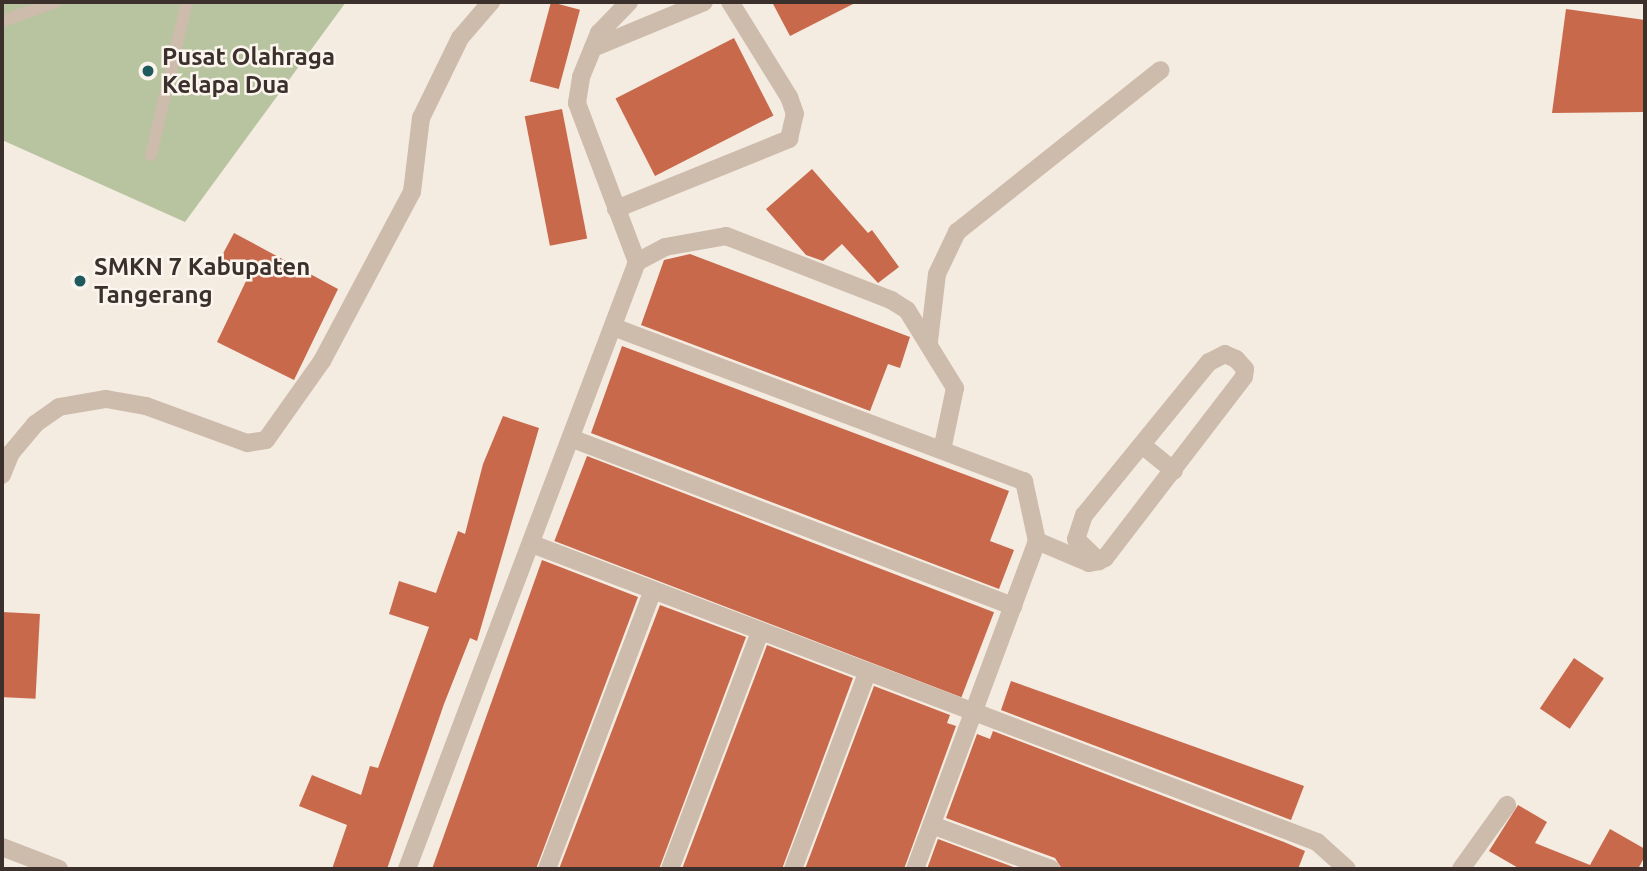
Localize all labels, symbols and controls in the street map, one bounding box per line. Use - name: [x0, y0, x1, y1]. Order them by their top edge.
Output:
- place label: Pusat Olahraga Kelapa Dua: [162, 43, 335, 99]
- marker: Pusat Olahraga Kelapa Dua: [140, 63, 156, 79]
- place label: SMKN 7 Kabupaten Tangerang: [94, 253, 310, 309]
- marker: SMKN 7 Kabupaten Tangerang: [72, 273, 88, 289]

